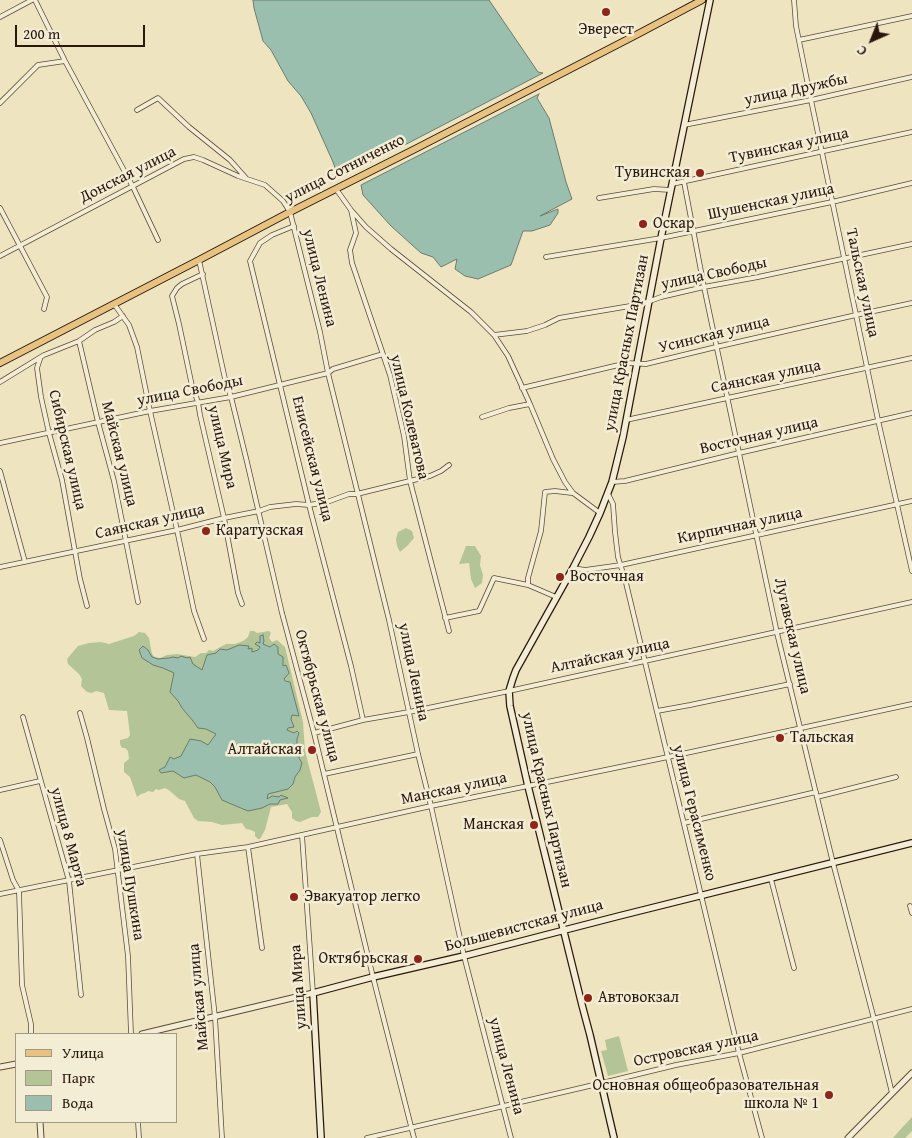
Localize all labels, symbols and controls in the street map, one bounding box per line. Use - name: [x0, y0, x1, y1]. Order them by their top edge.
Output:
- marker: Эверест: [600, 6, 612, 18]
- scale bar: [18, 15, 148, 47]
- north arrow: [847, 15, 897, 65]
- place label: Эверест: [578, 20, 634, 40]
- text: 200 m: [23, 23, 60, 44]
- text: С: [852, 41, 871, 61]
- street label: улица Дружбы: [743, 70, 849, 110]
- street label: Тувинская улица: [728, 124, 850, 168]
- street label: улица Сотниченко: [282, 130, 408, 208]
- street label: Донская улица: [77, 142, 179, 208]
- place label: Тувинская: [615, 163, 690, 183]
- marker: Тувинская: [694, 167, 706, 179]
- street label: Шушенская улица: [706, 179, 836, 225]
- place label: Оскар: [653, 214, 694, 234]
- marker: Оскар: [637, 218, 649, 230]
- street label: улица Ленина: [298, 227, 340, 329]
- street label: Тальская улица: [841, 227, 883, 339]
- street label: улица Красных Партизан: [600, 253, 654, 433]
- street label: улица Свободы: [659, 253, 769, 295]
- street label: Усинская улица: [657, 312, 771, 358]
- street label: улица Колеватова: [385, 353, 433, 481]
- street label: Саянская улица: [709, 356, 823, 398]
- street label: улица Свободы: [135, 371, 245, 411]
- street label: Сибирская улица: [44, 388, 90, 512]
- street label: Енисейская улица: [287, 394, 337, 524]
- street label: Майская улица: [97, 399, 141, 509]
- street label: улица Мира: [203, 403, 241, 491]
- street label: Восточная улица: [698, 413, 820, 459]
- street label: Саянская улица: [93, 500, 207, 544]
- street label: Кирпичная улица: [676, 503, 804, 549]
- place label: Каратузская: [216, 521, 304, 541]
- marker: Каратузская: [200, 525, 212, 537]
- place label: Восточная: [570, 567, 644, 587]
- marker: Восточная: [554, 571, 566, 583]
- street label: Лугавская улица: [769, 576, 815, 696]
- street label: улица Ленина: [393, 621, 433, 723]
- street label: Октябрьская улица: [290, 628, 344, 764]
- street label: Алтайская улица: [549, 634, 671, 678]
- street label: улица Красных Партизан: [516, 710, 576, 890]
- place label: Тальская: [790, 728, 854, 748]
- marker: Тальская: [774, 732, 786, 744]
- place label: Алтайская: [227, 740, 302, 760]
- street label: улица Герасименко: [668, 743, 720, 883]
- marker: Алтайская: [306, 744, 318, 756]
- street label: Манская улица: [399, 768, 509, 810]
- street label: улица 8 Марта: [46, 785, 90, 889]
- place label: Манская: [463, 815, 524, 835]
- marker: Манская: [528, 819, 540, 831]
- street label: улица Пушкина: [112, 828, 148, 942]
- place label: Эвакуатор легко: [304, 887, 420, 907]
- marker: Эвакуатор легко: [288, 891, 300, 903]
- street label: Большевистская улица: [443, 896, 605, 956]
- street label: Майская улица: [185, 943, 213, 1051]
- street label: улица Мира: [286, 944, 312, 1030]
- place label: Октябрьская: [319, 949, 408, 969]
- marker: Октябрьская: [412, 953, 424, 965]
- place label: Автовокзал: [598, 988, 679, 1008]
- marker: Автовокзал: [582, 992, 594, 1004]
- street label: улица Ленина: [484, 1015, 528, 1117]
- street label: Островская улица: [632, 1026, 760, 1072]
- legend: [15, 1033, 178, 1123]
- text: Улица: [62, 1042, 104, 1063]
- text: Парк: [62, 1067, 95, 1088]
- place label: Основная общеобразовательная школа № 1: [592, 1076, 819, 1114]
- marker: Основная общеобразовательная школа № 1: [823, 1089, 835, 1101]
- text: Вода: [62, 1092, 93, 1113]

